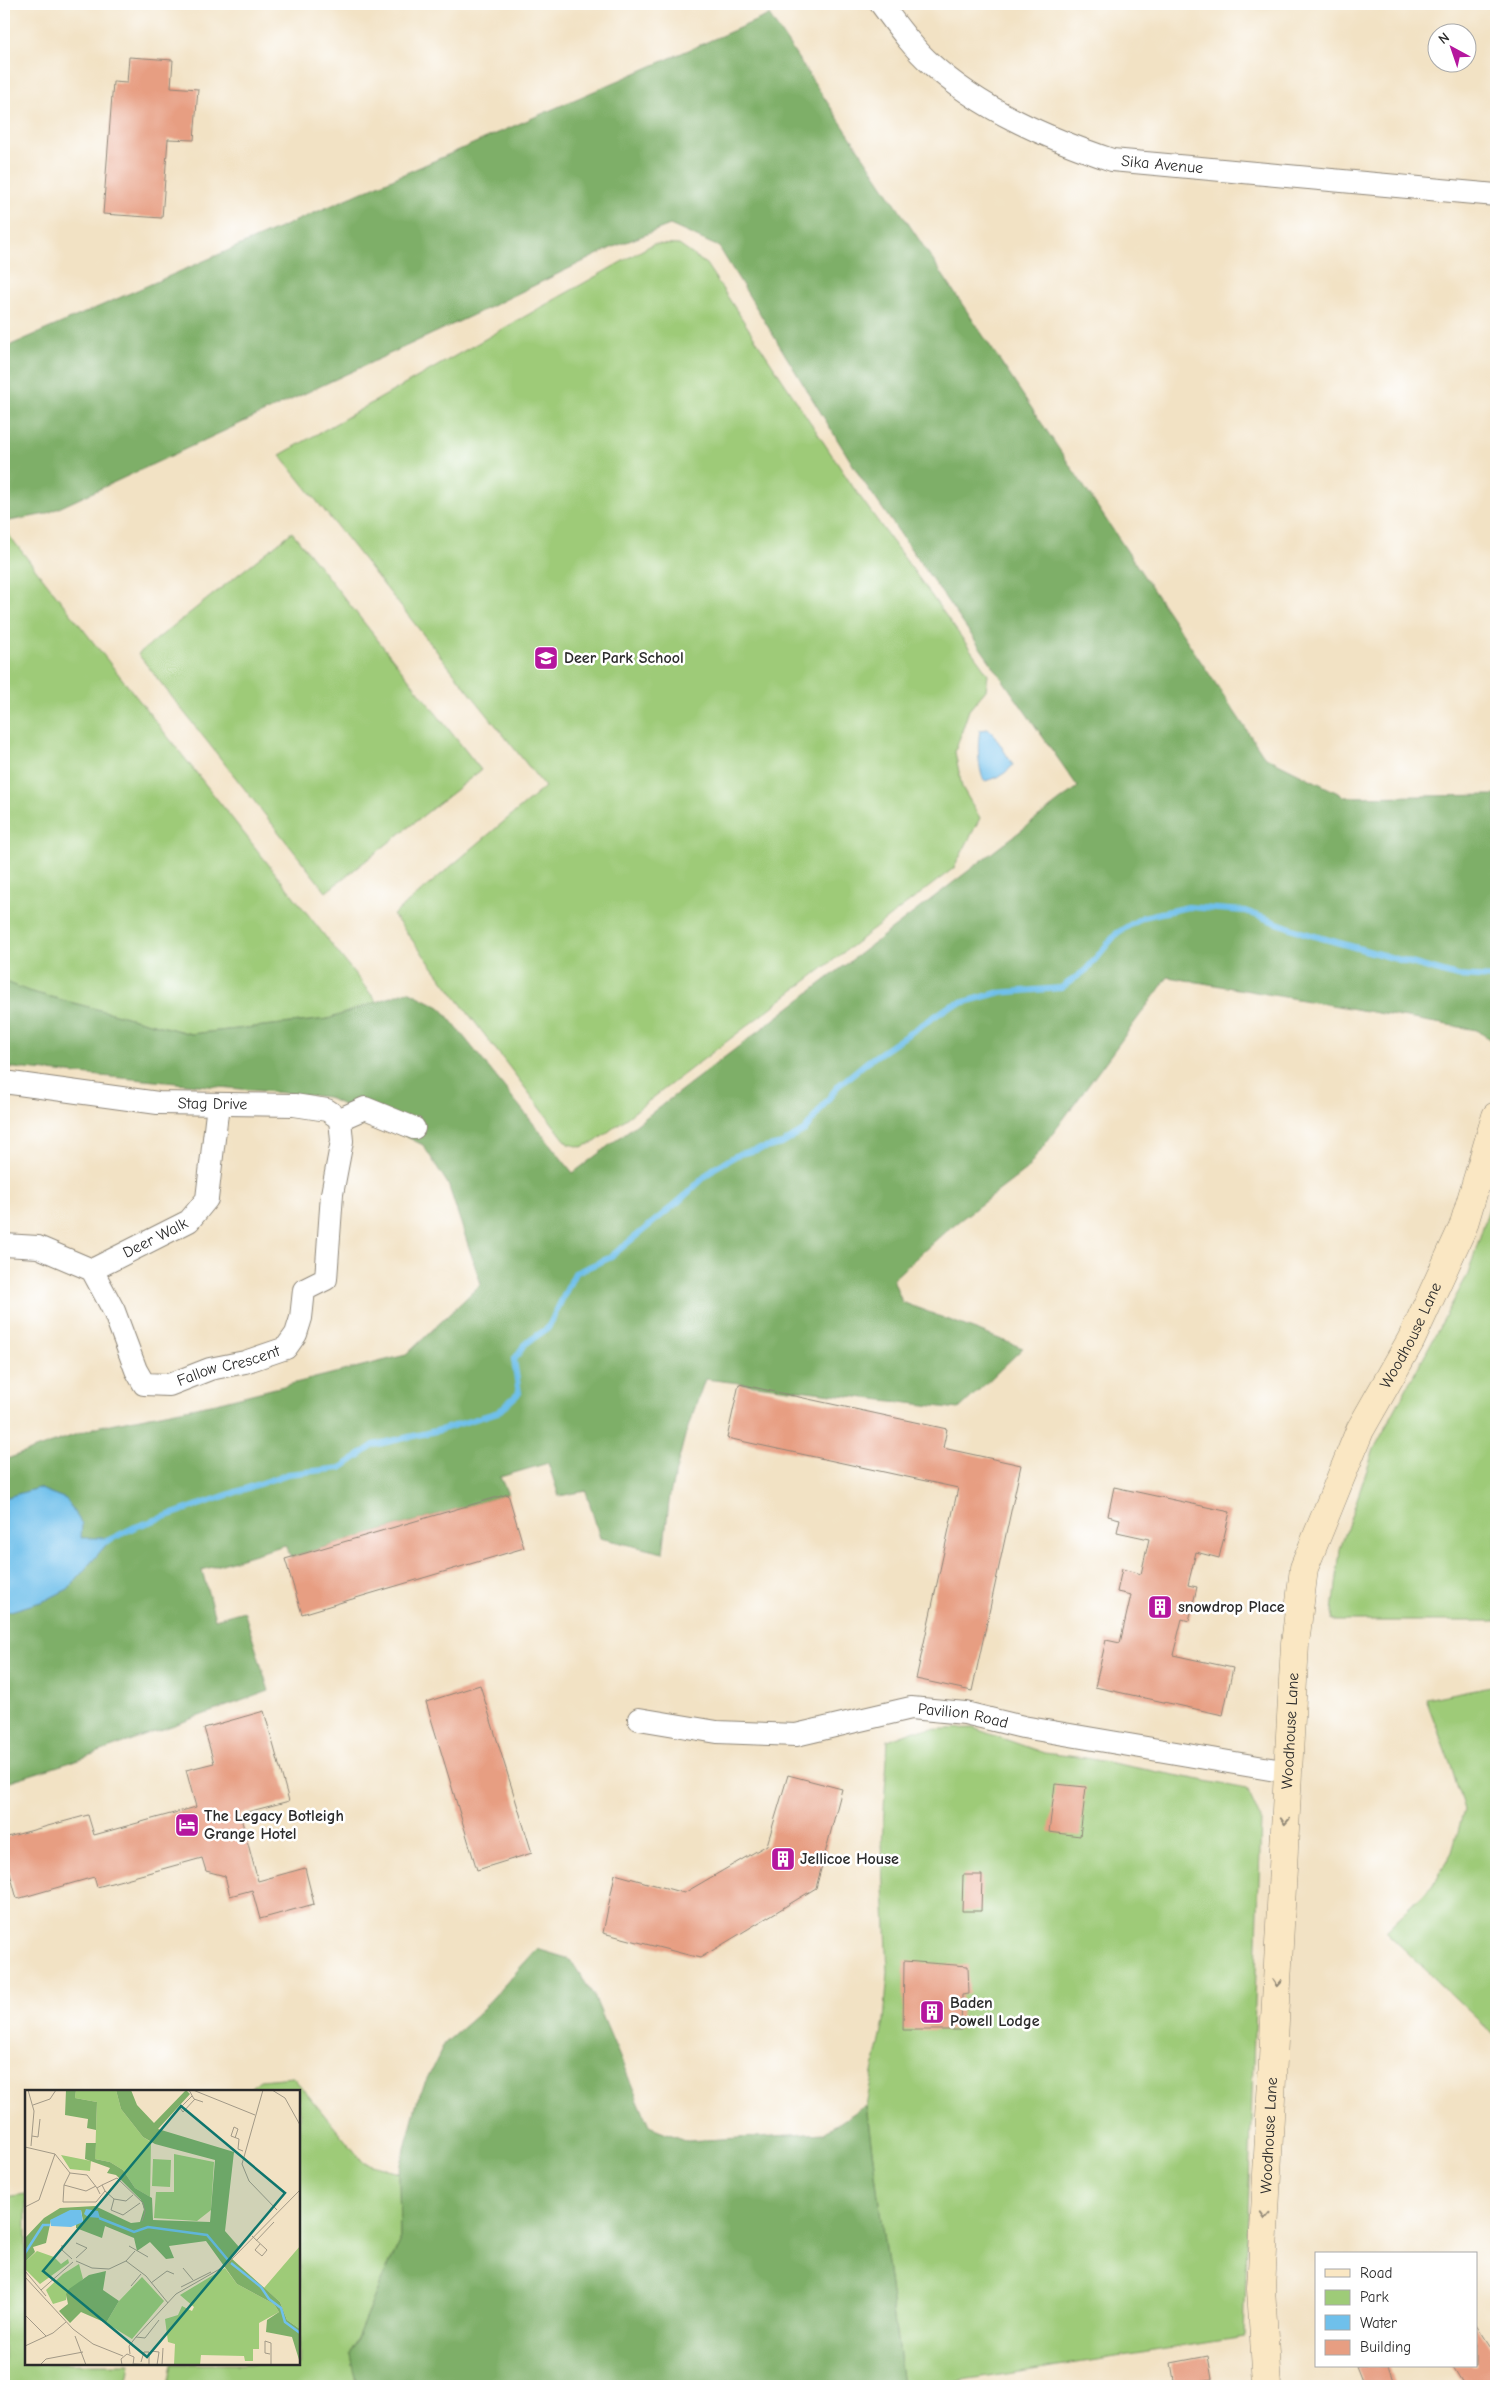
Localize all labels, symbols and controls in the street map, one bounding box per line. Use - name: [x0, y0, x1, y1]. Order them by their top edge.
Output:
- north arrow: [1428, 22, 1478, 72]
- text: N: [1435, 29, 1453, 48]
- street label: Sika Avenue: [1120, 152, 1204, 177]
- school or university icon: Deer Park School: [533, 645, 559, 671]
- place label: Deer Park School: [564, 649, 684, 667]
- street label: Stag Drive: [178, 1094, 247, 1113]
- street label: Deer Walk: [120, 1214, 191, 1262]
- street label: Woodhouse Lane: [1376, 1280, 1445, 1392]
- street label: Fallow Crescent: [174, 1342, 283, 1390]
- building icon: snowdrop Place: [1147, 1594, 1173, 1620]
- place label: snowdrop Place: [1178, 1598, 1285, 1616]
- street label: Woodhouse Lane: [1278, 1672, 1302, 1790]
- street label: Pavilion Road: [917, 1700, 1010, 1732]
- place label: The Legacy Botleigh Grange Hotel: [204, 1807, 344, 1843]
- hotel icon: The Legacy Botleigh Grange Hotel: [174, 1812, 200, 1838]
- one-way arrow: [1280, 1818, 1290, 1825]
- building icon: Jellicoe House: [770, 1846, 796, 1872]
- place label: Jellicoe House: [800, 1850, 899, 1868]
- one-way arrow: [1271, 1980, 1282, 1988]
- place label: Baden Powell Lodge: [950, 1994, 1040, 2030]
- building icon: Baden Powell Lodge: [919, 1999, 945, 2025]
- street label: Woodhouse Lane: [1257, 2077, 1281, 2194]
- inset map: [25, 2090, 300, 2365]
- one-way arrow: [1259, 2212, 1270, 2220]
- legend: [1315, 2252, 1478, 2368]
- text: Road: [1360, 2264, 1392, 2282]
- text: Park: [1360, 2288, 1389, 2306]
- text: Water: [1360, 2314, 1397, 2332]
- text: Building: [1360, 2338, 1411, 2356]

